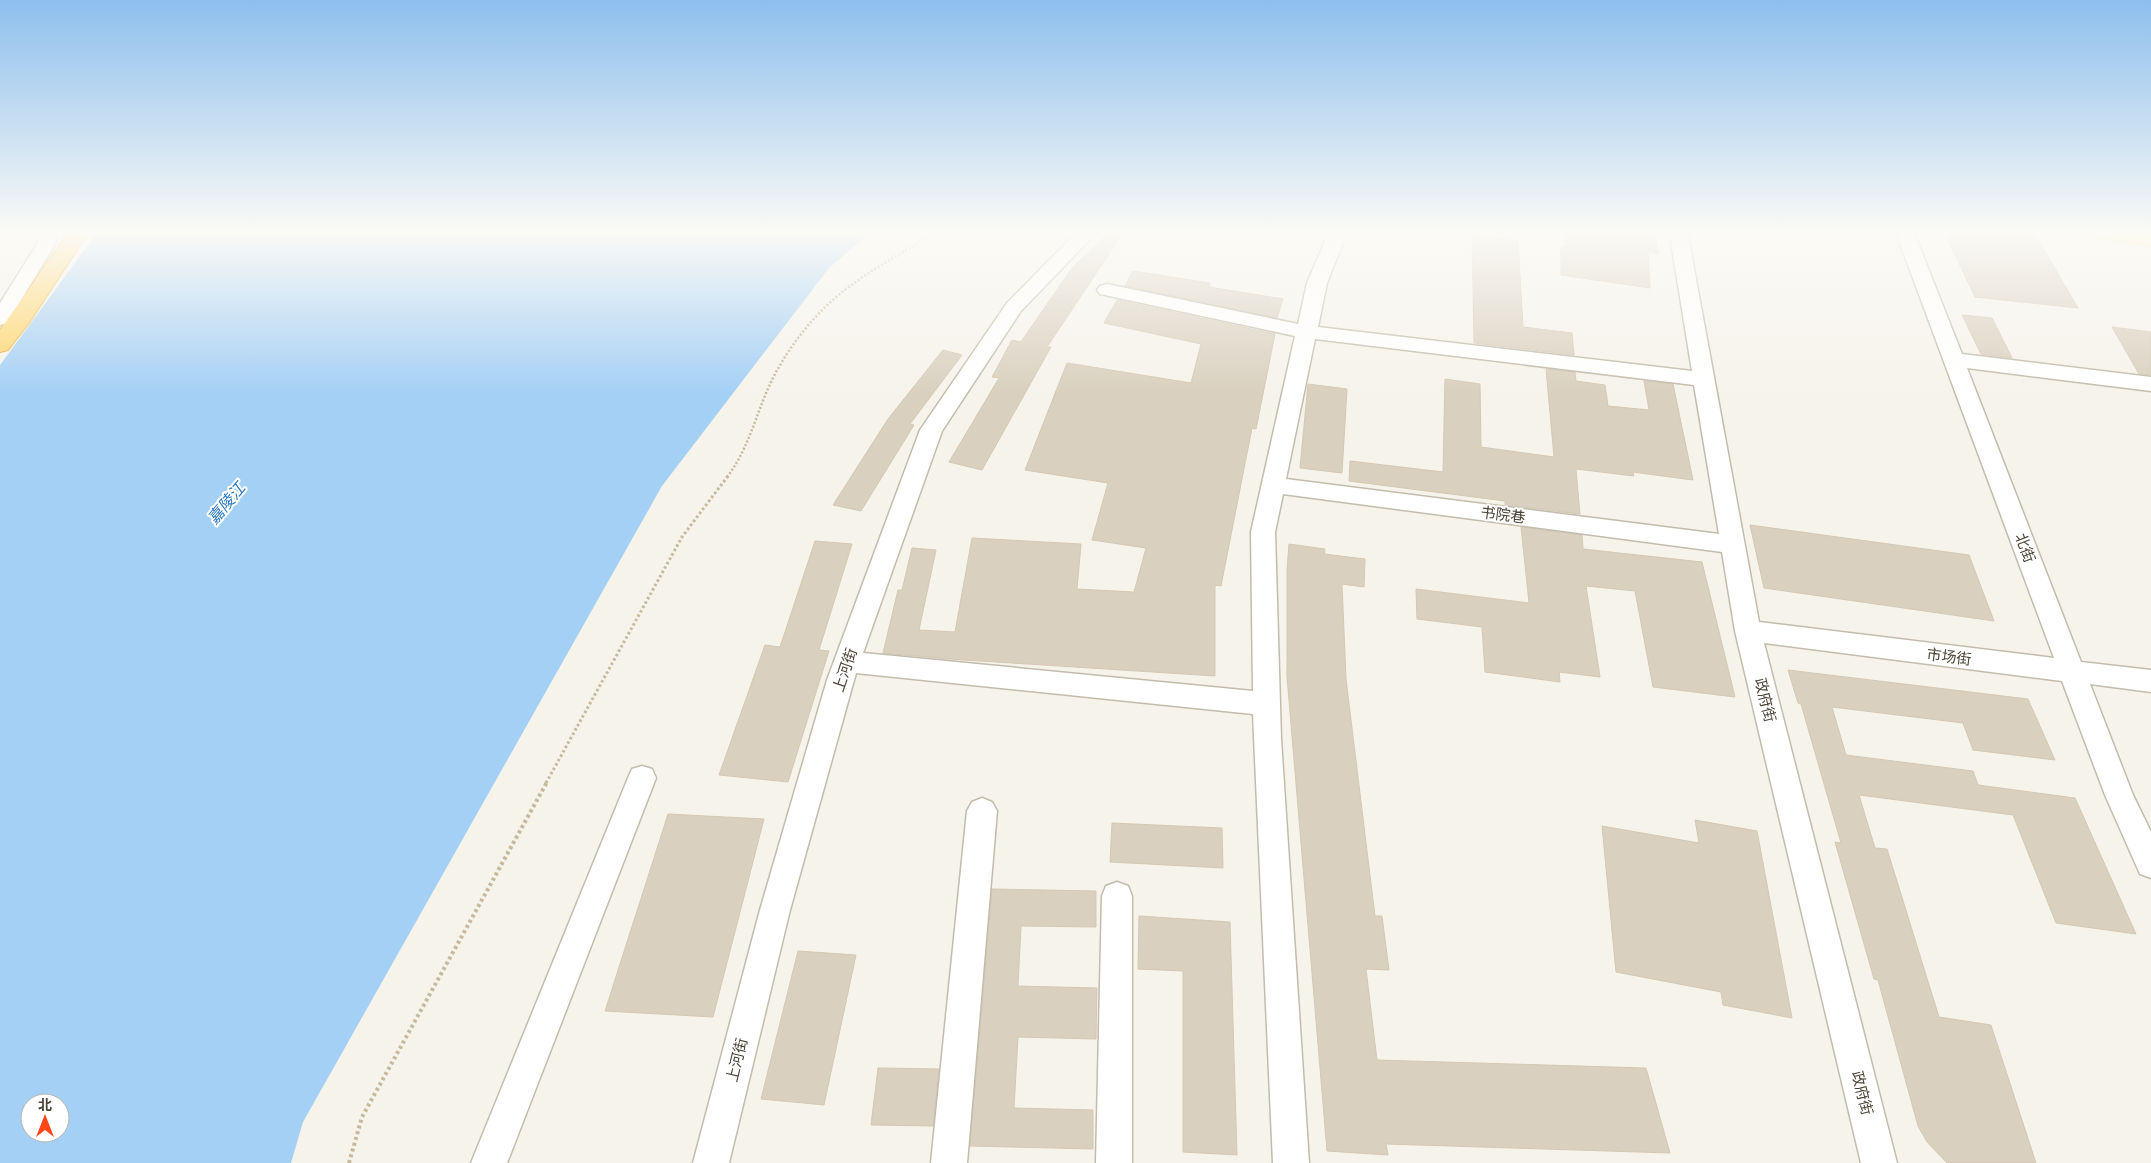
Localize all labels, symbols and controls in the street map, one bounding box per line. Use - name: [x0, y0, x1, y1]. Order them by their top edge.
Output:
- water label: 嘉陵江: [203, 477, 250, 528]
- street label: 书院巷: [1480, 502, 1527, 527]
- street label: 北街: [2011, 530, 2040, 565]
- street label: 市场街: [1926, 644, 1973, 669]
- street label: 上河街: [828, 645, 861, 694]
- street label: 政府街: [1751, 676, 1780, 724]
- street label: 上河街: [722, 1036, 751, 1084]
- street label: 政府街: [1848, 1069, 1877, 1117]
- north arrow: [20, 1093, 70, 1143]
- text: 北: [38, 1096, 52, 1114]

